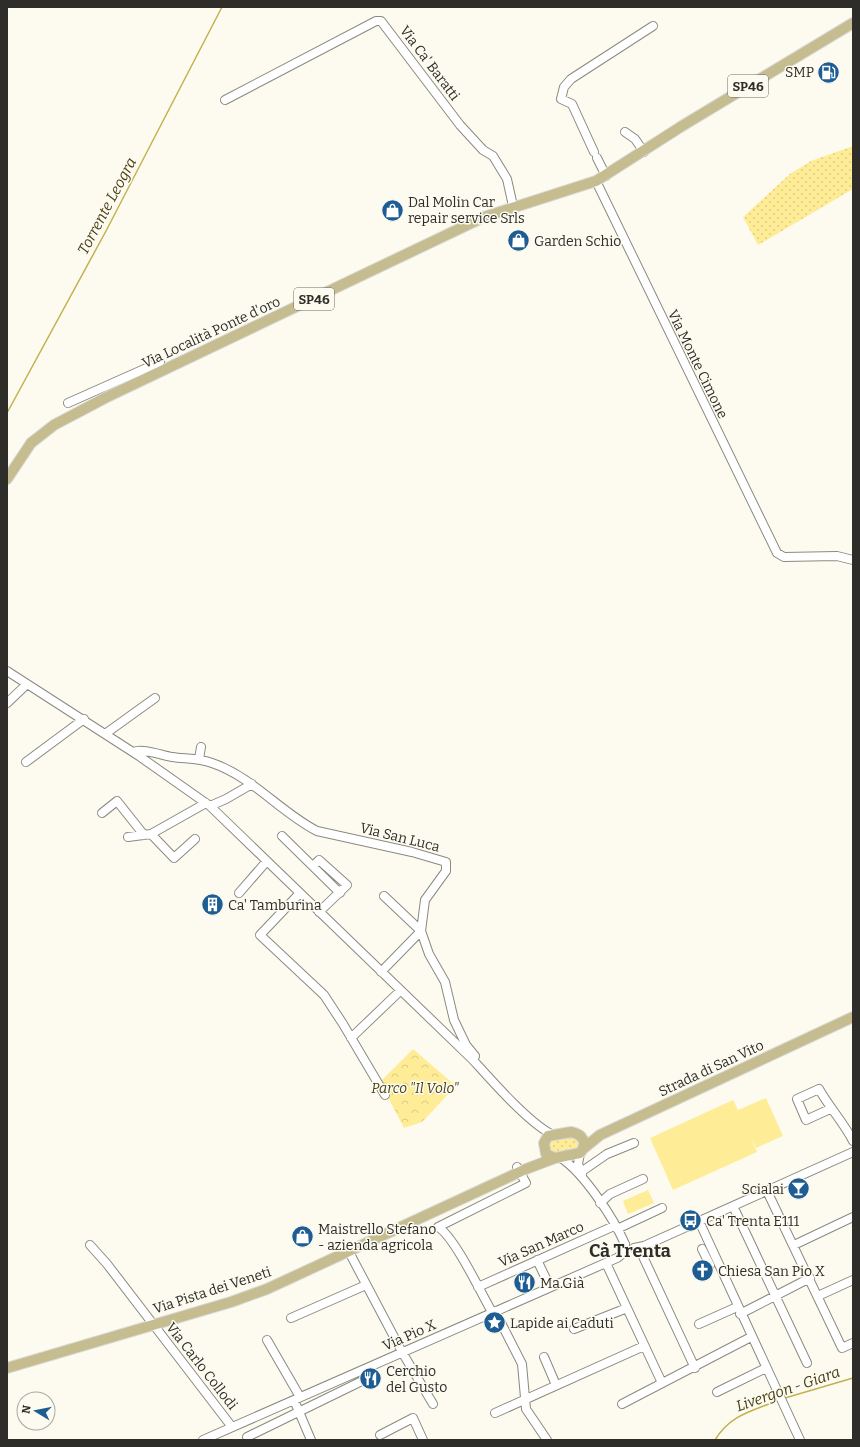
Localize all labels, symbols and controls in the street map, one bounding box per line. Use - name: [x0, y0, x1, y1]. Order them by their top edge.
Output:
- street label: Via Ca' Baratti: [396, 23, 463, 104]
- fuel station icon: SMP: [816, 59, 842, 85]
- place label: SMP: [785, 64, 814, 81]
- road number: SP46: [728, 75, 768, 97]
- water label: Torrente Leogra: [74, 154, 140, 258]
- place label: Dal Molin Car repair service Srls: [408, 194, 525, 227]
- shop icon: Dal Molin Car repair service Srls: [380, 197, 406, 223]
- shop icon: Garden Schio: [506, 228, 532, 254]
- place label: Garden Schio: [534, 233, 621, 250]
- road number: SP46: [294, 288, 334, 310]
- street label: Via Località Ponte d'oro: [139, 293, 283, 372]
- street label: Via Monte Cimone: [664, 307, 731, 421]
- street label: Via San Luca: [358, 819, 442, 856]
- building icon: Ca' Tamburina: [200, 892, 226, 918]
- place label: Ca' Tamburina: [228, 897, 322, 914]
- street label: Strada di San Vito: [656, 1037, 767, 1100]
- park label: Parco "Il Volo": [371, 1080, 460, 1097]
- bar icon: Scialai: [786, 1176, 812, 1202]
- place label: Scialai: [741, 1181, 784, 1198]
- bus stop icon: Ca' Trenta E111: [678, 1208, 704, 1234]
- place label: Ca' Trenta E111: [706, 1213, 799, 1230]
- street label: Via San Marco: [496, 1218, 587, 1271]
- place label: Maistrello Stefano - azienda agricola: [318, 1221, 436, 1254]
- shop icon: Maistrello Stefano - azienda agricola: [289, 1224, 315, 1250]
- district label: Cà Trenta: [589, 1240, 671, 1262]
- church icon: Chiesa San Pio X: [690, 1258, 716, 1284]
- street label: Via Pista dei Veneti: [151, 1263, 273, 1318]
- place label: Chiesa San Pio X: [718, 1263, 825, 1280]
- restaurant icon: Ma.Già: [512, 1270, 538, 1296]
- place label: Ma.Già: [540, 1275, 585, 1292]
- place icon: Lapide ai Caduti: [481, 1310, 507, 1336]
- place label: Lapide ai Caduti: [510, 1315, 614, 1332]
- street label: Via Pio X: [380, 1316, 439, 1355]
- street label: Via Carlo Collodi: [162, 1319, 241, 1413]
- place label: Cerchio del Gusto: [386, 1363, 447, 1396]
- water label: Livergon - Giara: [734, 1363, 842, 1415]
- restaurant icon: Cerchio del Gusto: [357, 1366, 383, 1392]
- north arrow: [16, 1391, 56, 1431]
- text: N: [20, 1404, 34, 1415]

